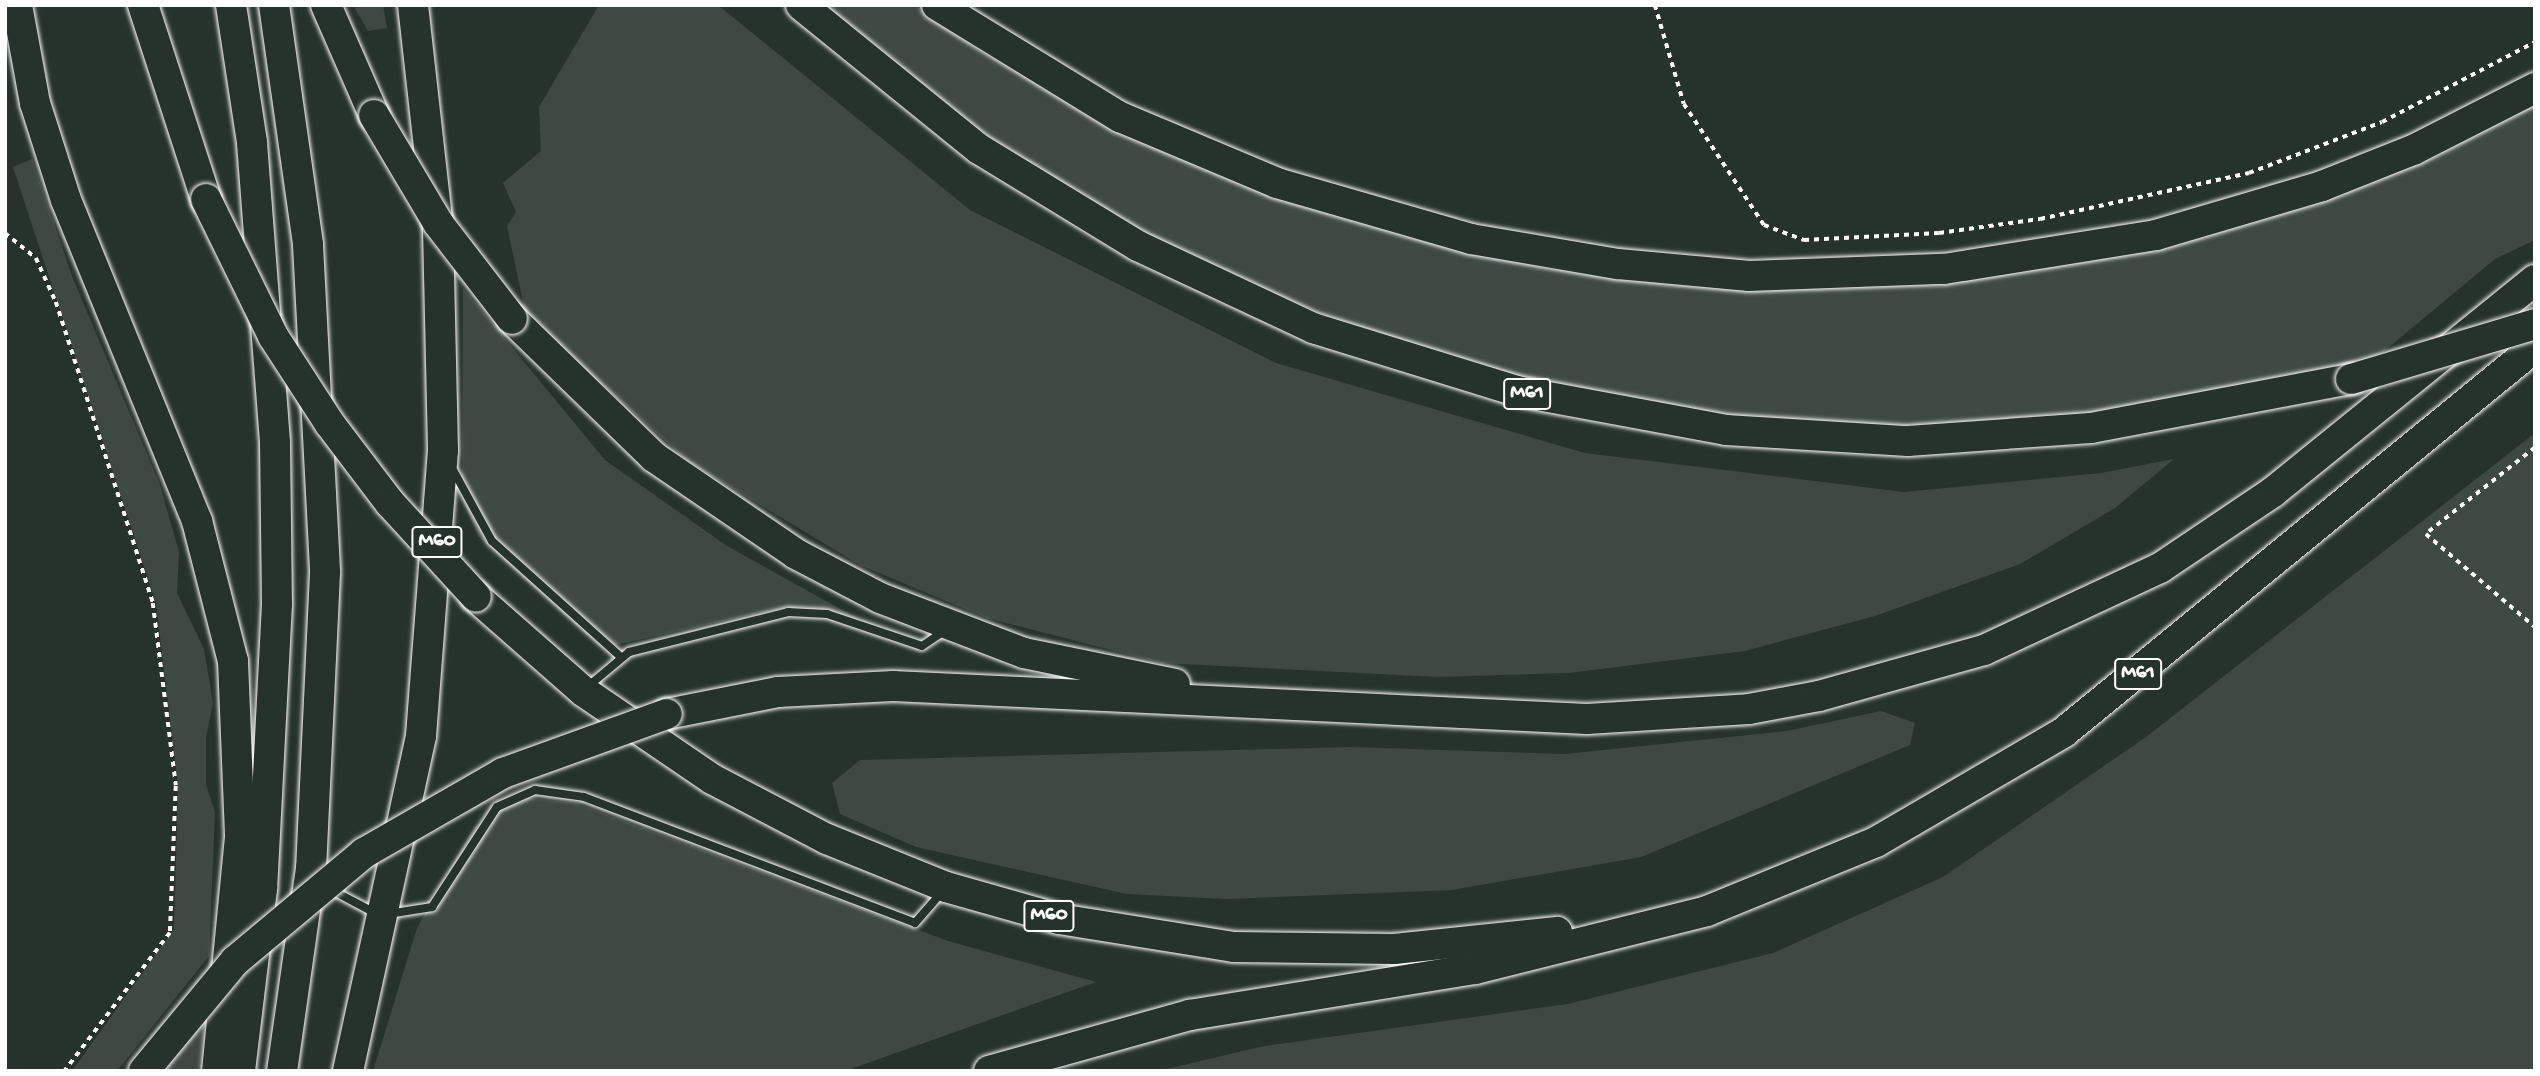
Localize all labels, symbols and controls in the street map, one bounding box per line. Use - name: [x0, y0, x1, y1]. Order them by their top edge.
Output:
- road number: M61: [1502, 376, 1552, 412]
- road number: M60: [411, 524, 463, 560]
- road number: M61: [2114, 656, 2162, 692]
- road number: M60: [1023, 898, 1075, 934]

